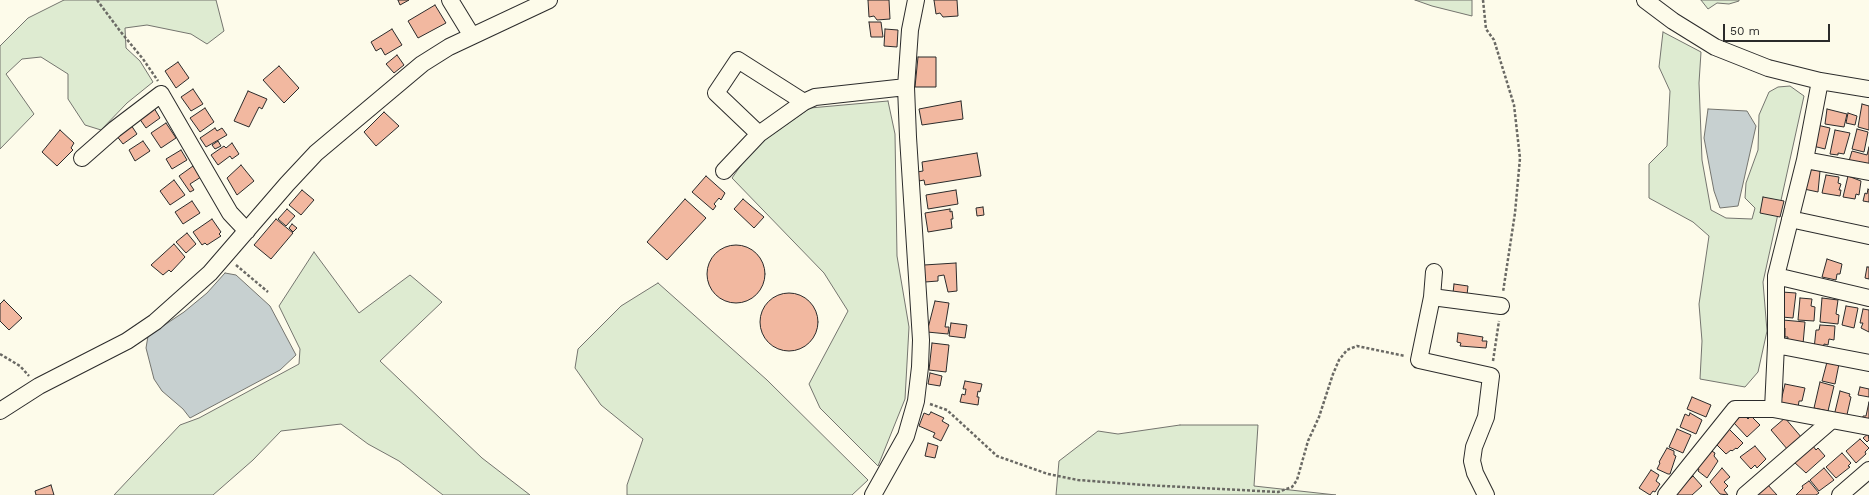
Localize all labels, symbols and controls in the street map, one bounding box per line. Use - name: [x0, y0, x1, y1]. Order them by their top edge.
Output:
- scale bar: [1725, 16, 1832, 42]
- text: 50 m: [1730, 24, 1760, 38]

